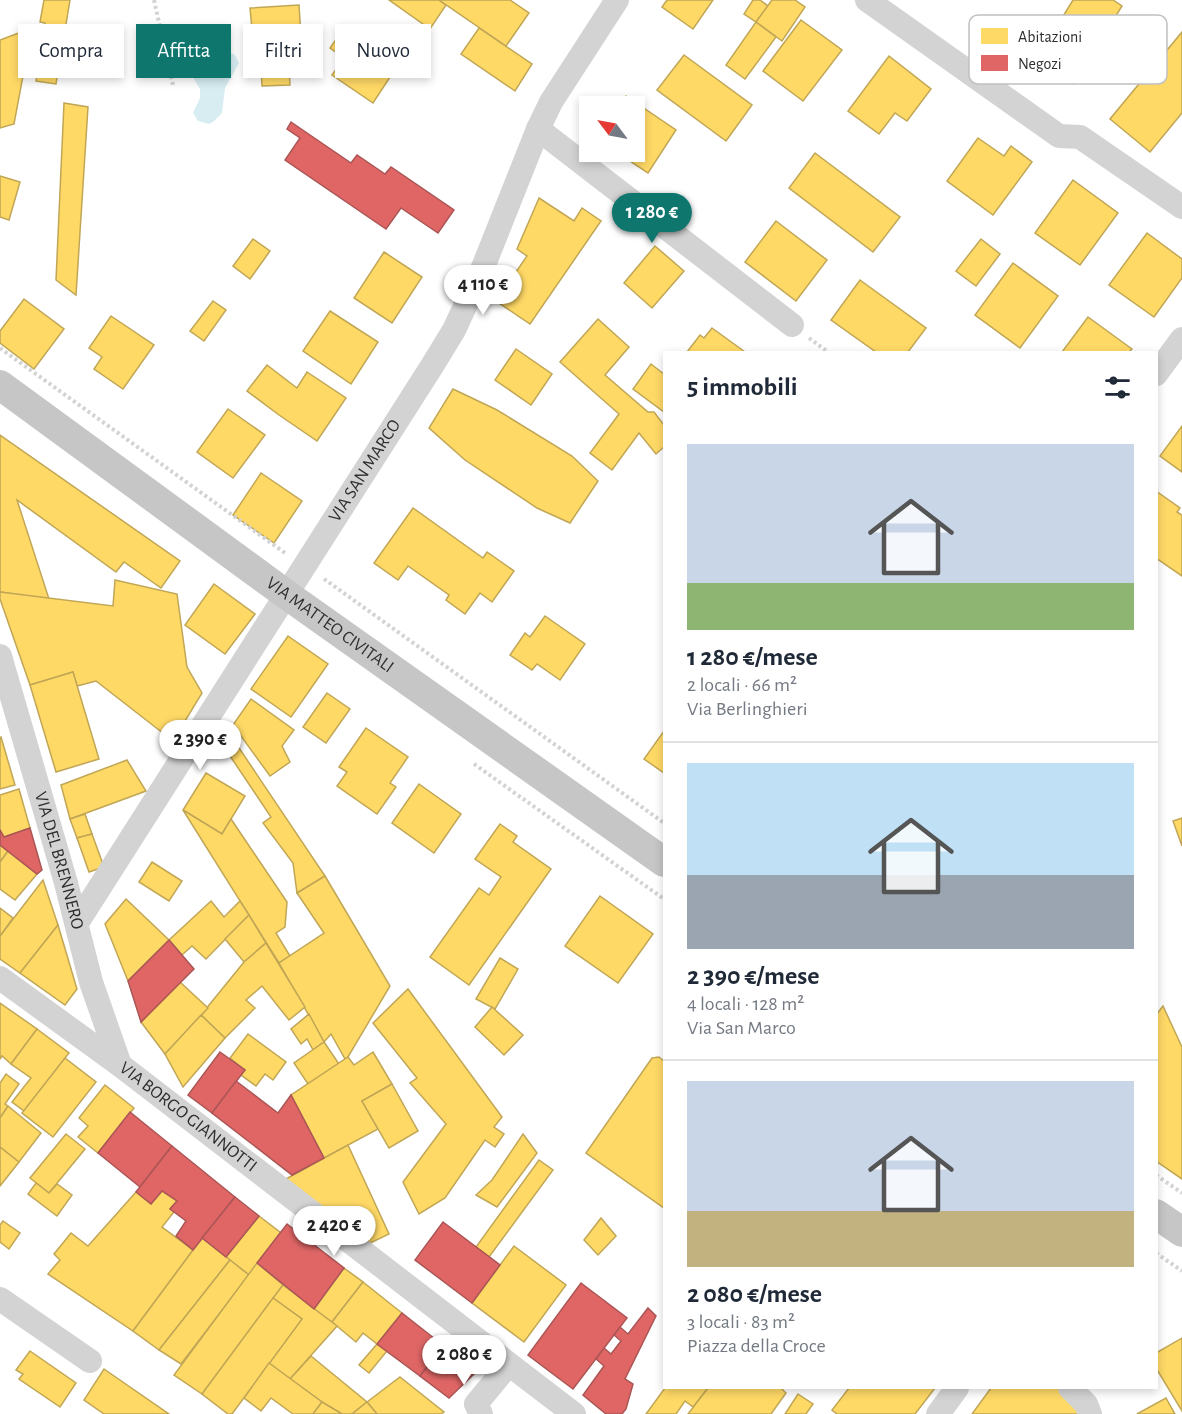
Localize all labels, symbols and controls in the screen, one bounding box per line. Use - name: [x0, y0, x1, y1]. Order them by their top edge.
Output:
- legend: [969, 15, 1167, 84]
- chip: Compra: [18, 24, 124, 78]
- chip: Affitta: [136, 24, 231, 78]
- chip: Filtri: [243, 24, 323, 78]
- chip: Nuovo: [335, 24, 431, 78]
- text: Abitazioni: [1018, 29, 1082, 45]
- text: Negozi: [1018, 56, 1062, 72]
- north arrow: [579, 96, 645, 162]
- map controls: [579, 96, 645, 162]
- pin: 1 280 €: [597, 193, 707, 244]
- text: 1 280 €: [626, 202, 678, 222]
- pin: 4 110 €: [428, 265, 538, 316]
- text: 4 110 €: [458, 274, 508, 294]
- icon: filters: [1101, 371, 1134, 404]
- text: 5 immobili: [687, 374, 798, 400]
- street label: VIA SAN MARCO: [326, 417, 404, 525]
- icon: home: [857, 483, 965, 591]
- street label: VIA MATTEO CIVITALI: [263, 574, 397, 676]
- text: 1 280 €/mese: [687, 644, 818, 670]
- text: 2 locali · 66 m²: [687, 675, 797, 695]
- text: Via Berlinghieri: [687, 699, 808, 719]
- pin: 2 390 €: [145, 720, 255, 771]
- text: 2 390 €: [173, 729, 227, 749]
- street label: VIA DEL BRENNERO: [31, 790, 86, 931]
- icon: home: [857, 802, 965, 910]
- text: 2 390 €/mese: [687, 963, 819, 989]
- text: 4 locali · 128 m²: [687, 994, 804, 1014]
- text: Via San Marco: [687, 1018, 796, 1038]
- street label: VIA BORGO GIANNOTTI: [116, 1059, 260, 1176]
- icon: home: [857, 1120, 965, 1228]
- pin: 2 420 €: [279, 1206, 389, 1257]
- text: 2 420 €: [307, 1215, 361, 1235]
- text: 2 080 €/mese: [687, 1281, 822, 1307]
- text: 3 locali · 83 m²: [687, 1312, 795, 1332]
- pin: 2 080 €: [409, 1335, 519, 1386]
- text: Piazza della Croce: [687, 1336, 826, 1356]
- text: 2 080 €: [436, 1344, 492, 1364]

